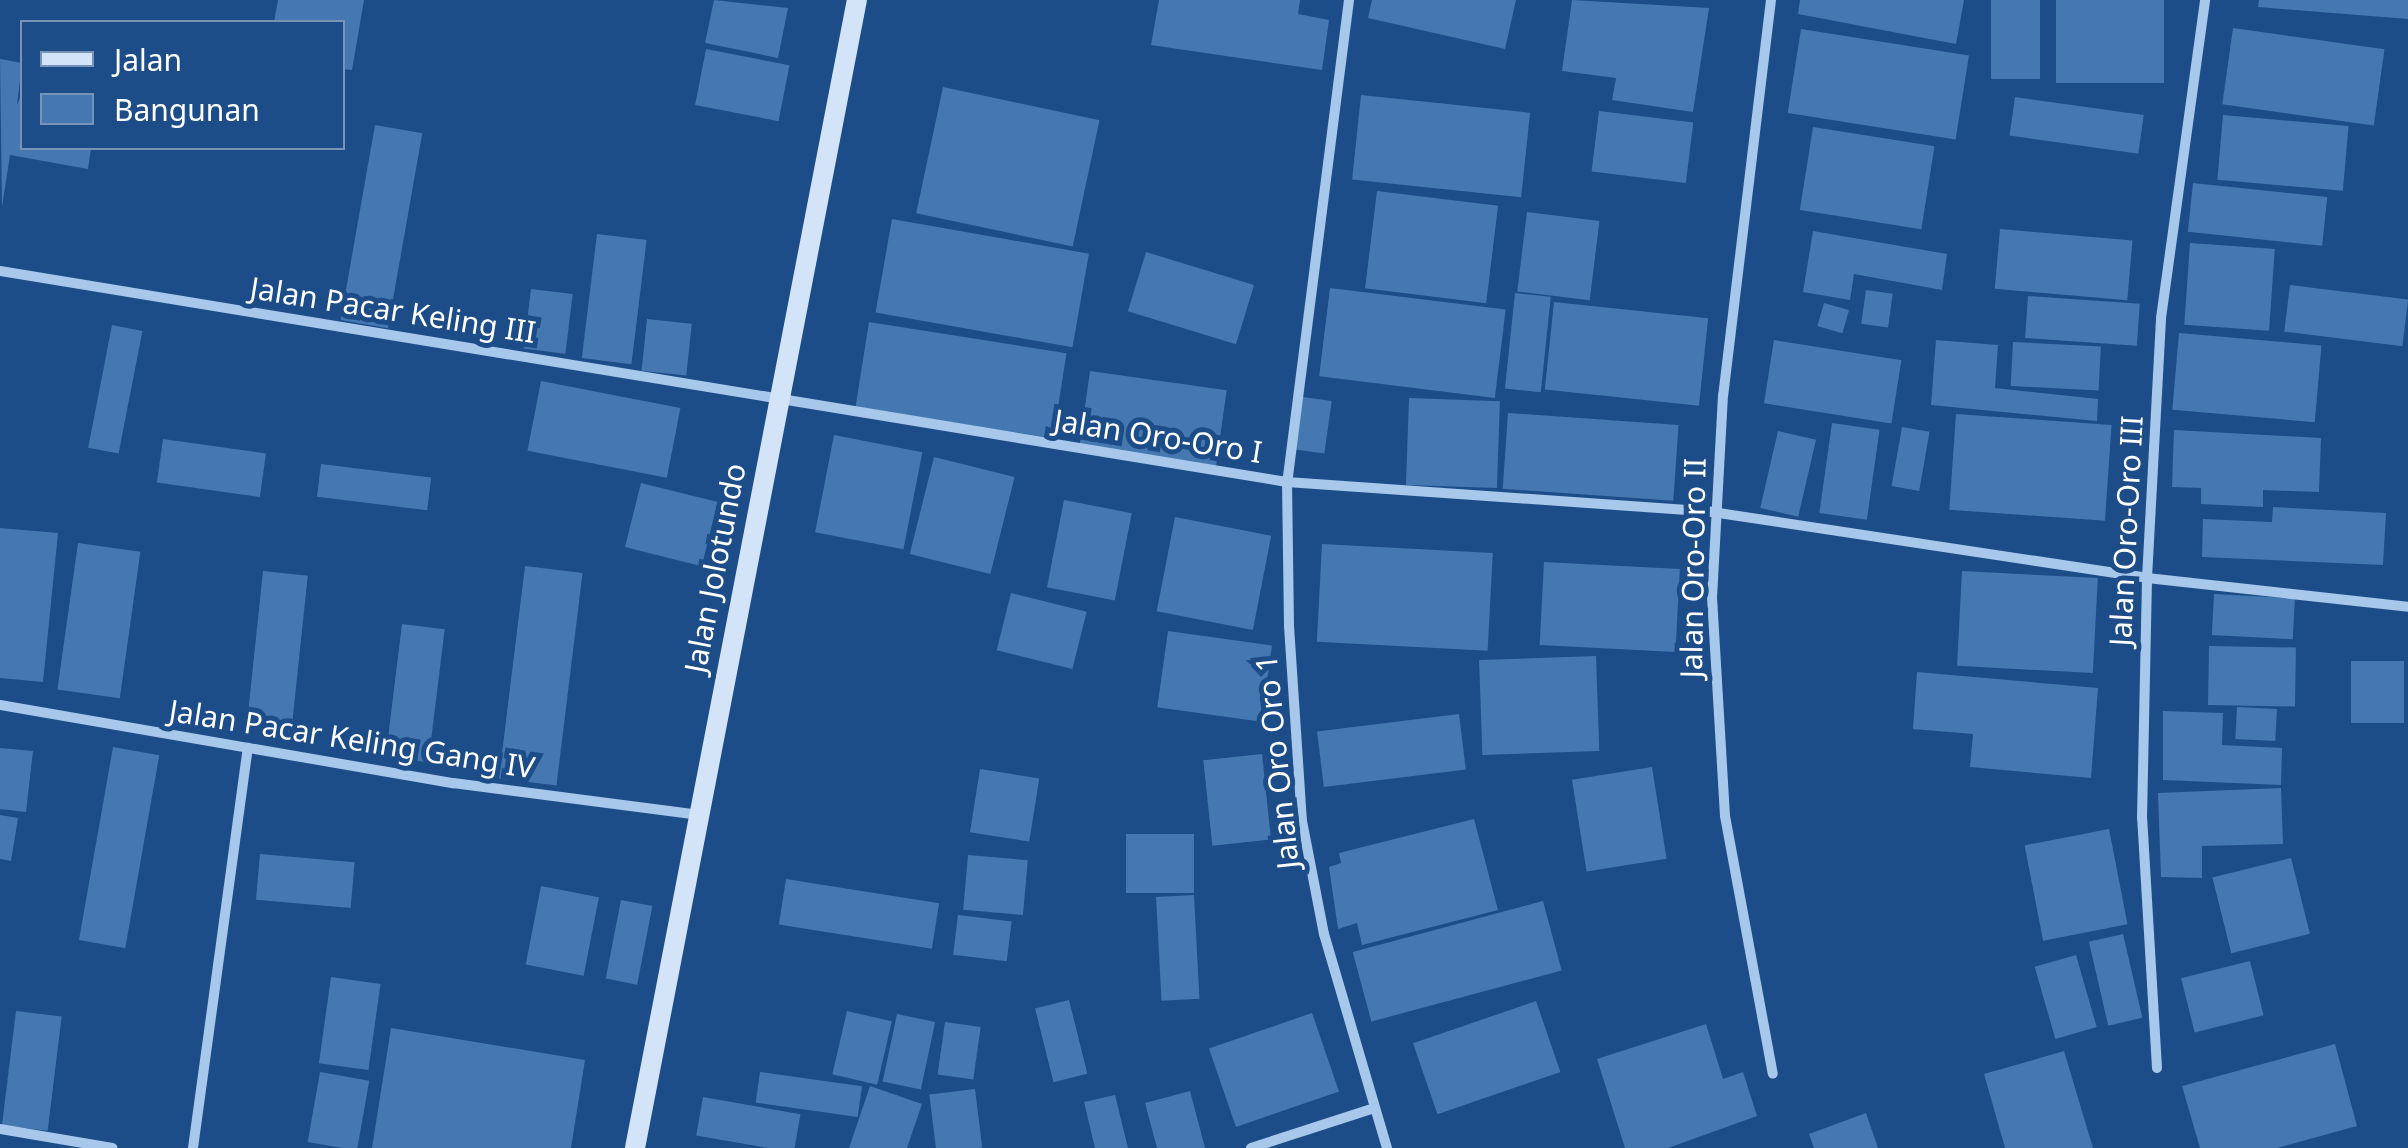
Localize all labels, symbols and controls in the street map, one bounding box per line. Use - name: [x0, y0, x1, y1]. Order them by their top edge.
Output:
- legend: [20, 20, 345, 150]
- text: Jalan: [114, 39, 182, 80]
- text: Bangunan: [114, 89, 260, 130]
- street label: Jalan Pacar Keling III: [248, 270, 538, 350]
- street label: Jalan Oro-Oro I: [1051, 402, 1265, 470]
- street label: Jalan Oro-Oro III: [2102, 415, 2150, 647]
- street label: Jalan Oro-Oro II: [1673, 457, 1713, 679]
- street label: Jalan Jolotundo: [677, 460, 753, 676]
- street label: Jalan Oro Oro 1: [1248, 653, 1306, 871]
- street label: Jalan Pacar Keling Gang IV: [167, 692, 537, 786]

